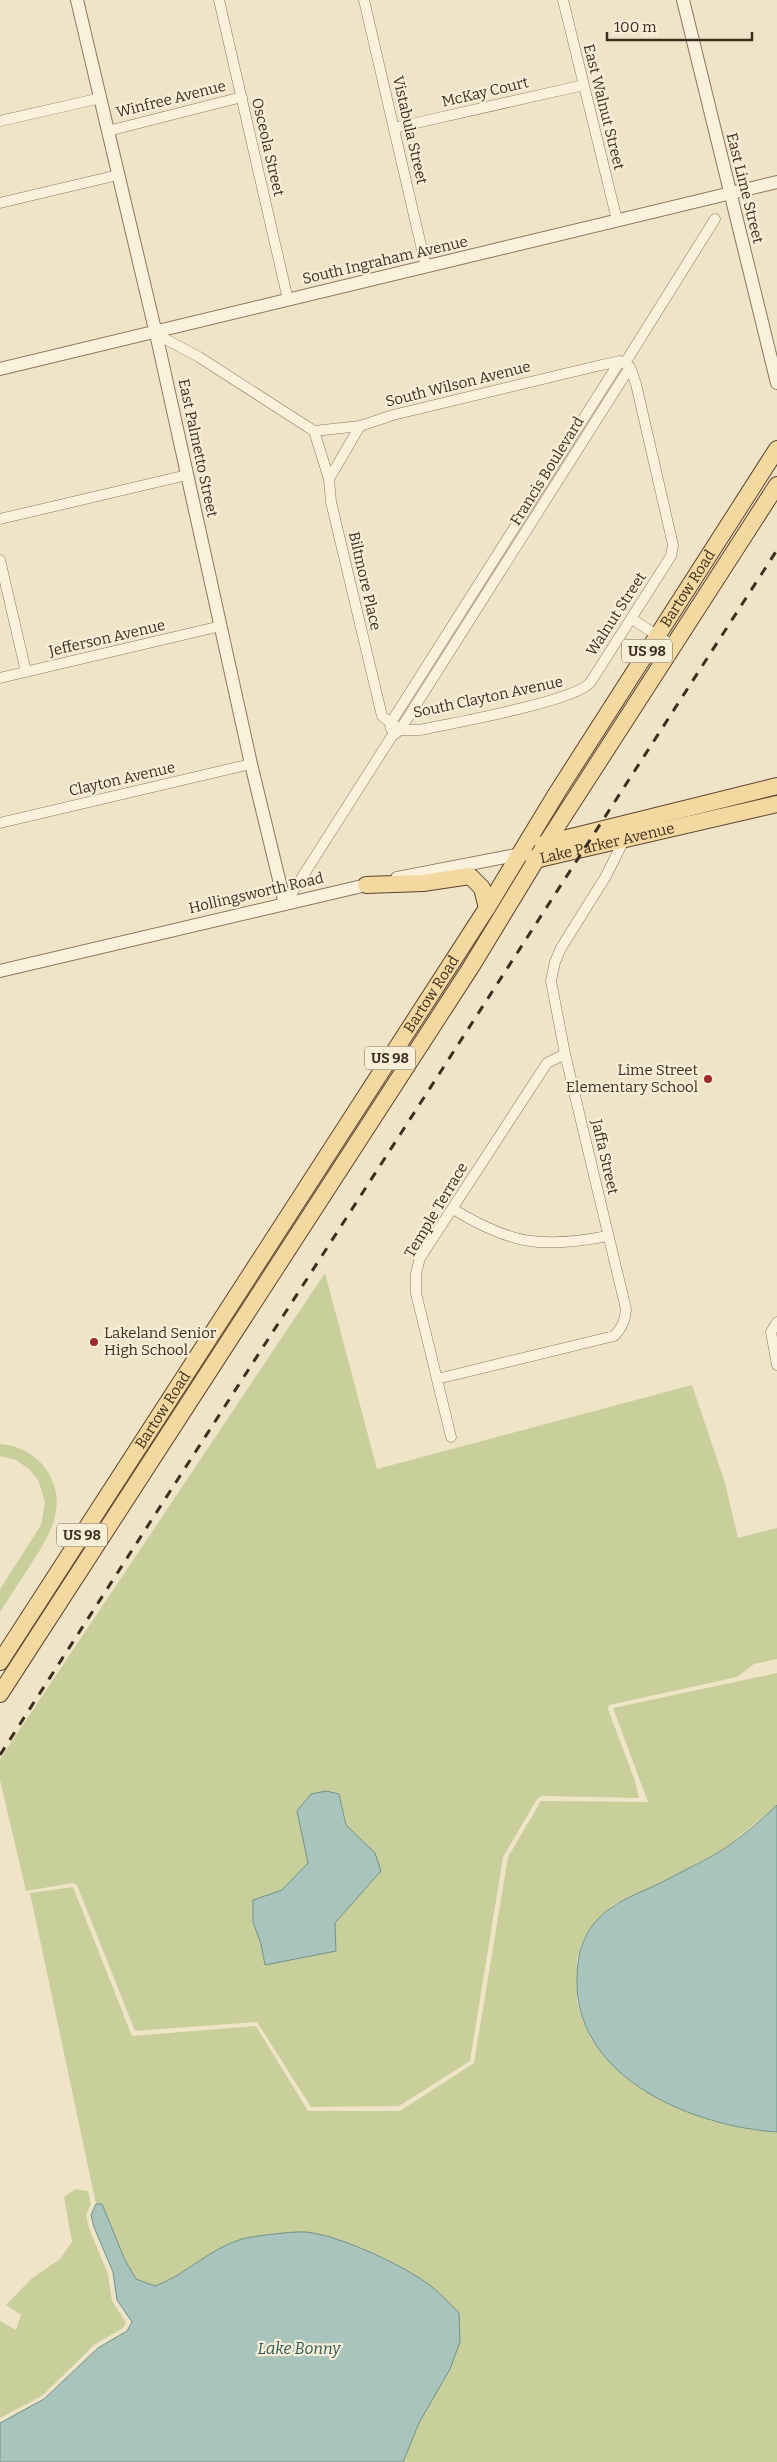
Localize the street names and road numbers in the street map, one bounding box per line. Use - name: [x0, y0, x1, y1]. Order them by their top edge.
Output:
- street label: East Walnut Street: [580, 42, 628, 172]
- street label: McKay Court: [440, 73, 531, 111]
- street label: Vistabula Street: [389, 74, 431, 186]
- street label: Winfree Avenue: [114, 77, 228, 121]
- street label: Osceola Street: [248, 96, 288, 198]
- street label: East Lime Street: [723, 131, 768, 246]
- street label: South Ingraham Avenue: [301, 232, 469, 288]
- street label: South Wilson Avenue: [384, 357, 532, 411]
- street label: East Palmetto Street: [175, 377, 222, 519]
- street label: Francis Boulevard: [506, 413, 588, 529]
- street label: Biltmore Place: [345, 530, 385, 632]
- street label: Bartow Road: [656, 546, 719, 630]
- street label: Walnut Street: [582, 568, 650, 659]
- street label: Jefferson Avenue: [46, 616, 167, 660]
- road number: US 98: [622, 640, 672, 662]
- street label: South Clayton Avenue: [411, 672, 565, 722]
- street label: Clayton Avenue: [67, 758, 177, 800]
- street label: Lake Parker Avenue: [538, 819, 676, 867]
- street label: Hollingsworth Road: [187, 869, 325, 917]
- street label: Bartow Road: [400, 952, 463, 1036]
- road number: US 98: [365, 1046, 415, 1070]
- street label: Jaffa Street: [587, 1117, 623, 1197]
- street label: Temple Terrace: [401, 1159, 471, 1261]
- street label: Bartow Road: [131, 1368, 194, 1452]
- road number: US 98: [57, 1524, 107, 1546]

